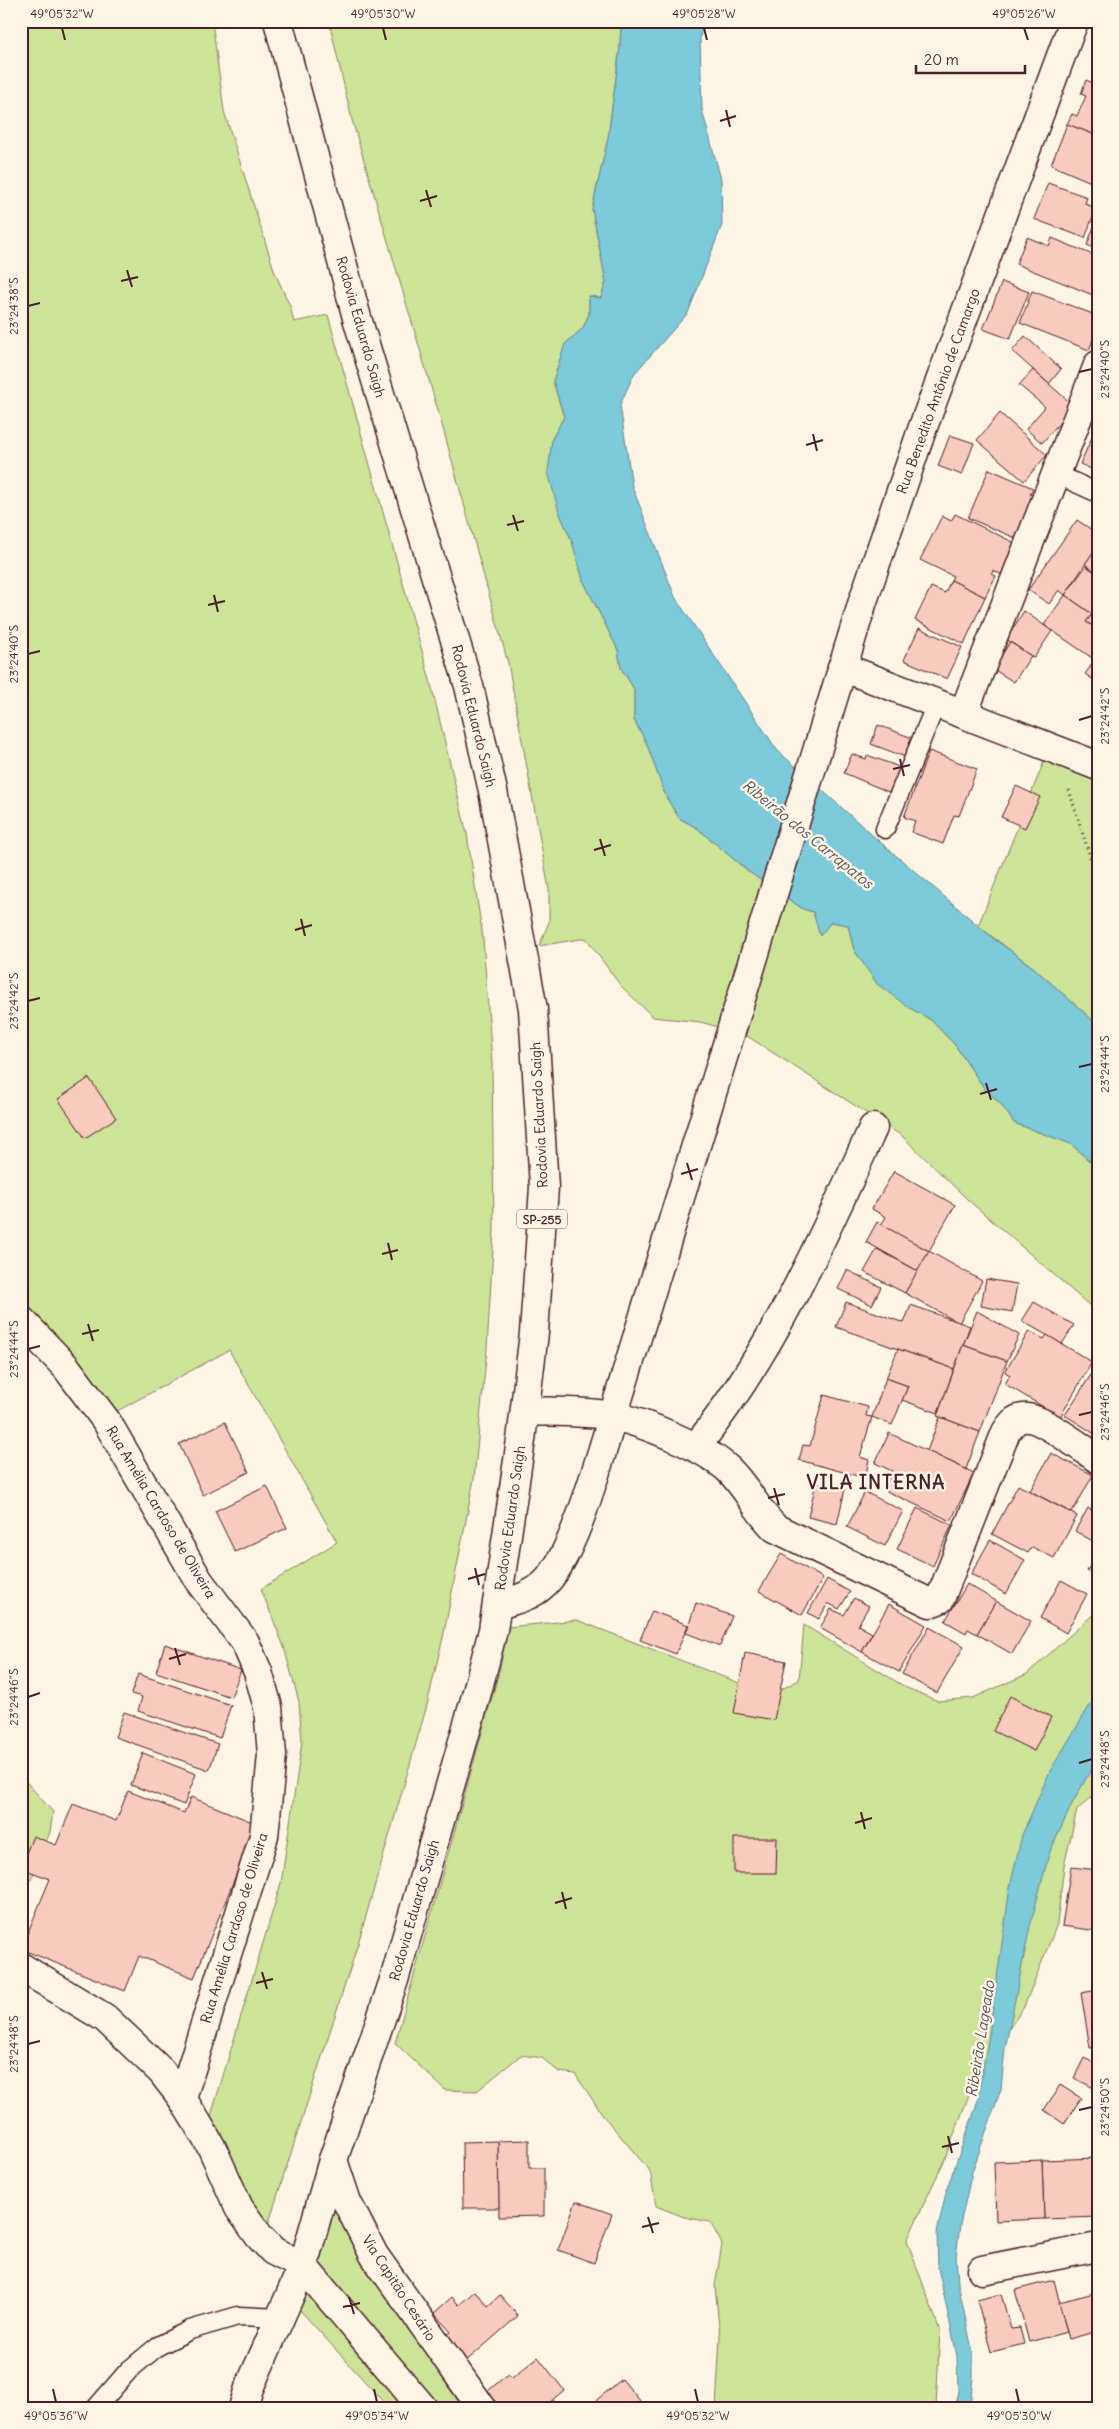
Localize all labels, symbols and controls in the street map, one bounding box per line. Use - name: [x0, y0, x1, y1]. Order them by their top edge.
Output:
- text: 49°05'32"W: [30, 6, 94, 21]
- text: 49°05'30"W: [351, 6, 415, 21]
- text: 49°05'28"W: [672, 6, 736, 21]
- text: 49°05'26"W: [992, 6, 1056, 21]
- scale bar: [916, 42, 1025, 74]
- text: 20 m: [924, 50, 959, 69]
- street label: Rodovia Eduardo Saigh: [332, 254, 390, 400]
- text: 23°24'38"S: [6, 277, 21, 335]
- street label: Rua Benedito Antônio de Camargo: [892, 286, 984, 496]
- text: 23°24'40"S: [1097, 340, 1112, 398]
- text: 23°24'40"S: [6, 625, 21, 683]
- street label: Rodovia Eduardo Saigh: [448, 643, 500, 789]
- text: 23°24'42"S: [1097, 687, 1112, 744]
- water label: Ribeirão dos Carrapatos: [739, 775, 878, 893]
- text: 23°24'42"S: [6, 972, 21, 1029]
- text: 23°24'44"S: [1097, 1035, 1112, 1093]
- street label: Rodovia Eduardo Saigh: [526, 1042, 552, 1188]
- road number: SP-255: [517, 1210, 567, 1228]
- text: 23°24'44"S: [6, 1320, 21, 1378]
- text: 23°24'46"S: [1097, 1383, 1112, 1441]
- street label: Rua Amélia Cardoso de Oliveira: [102, 1422, 220, 1602]
- street label: Rodovia Eduardo Saigh: [491, 1444, 529, 1592]
- district label: VILA INTERNA: [806, 1470, 946, 1494]
- text: 23°24'46"S: [6, 1668, 21, 1726]
- text: 23°24'48"S: [1097, 1730, 1112, 1788]
- street label: Rua Amélia Cardoso de Oliveira: [196, 1831, 272, 2025]
- street label: Rodovia Eduardo Saigh: [385, 1837, 443, 1983]
- water label: Ribeirão Lageado: [961, 1978, 999, 2099]
- text: 23°24'48"S: [6, 2015, 21, 2073]
- text: 23°24'50"S: [1097, 2077, 1112, 2136]
- street label: Via Capitão Cesário: [358, 2232, 440, 2344]
- text: 49°05'36"W: [24, 2408, 88, 2423]
- text: 49°05'34"W: [345, 2408, 409, 2423]
- text: 49°05'32"W: [666, 2408, 730, 2423]
- text: 49°05'30"W: [987, 2408, 1051, 2423]

